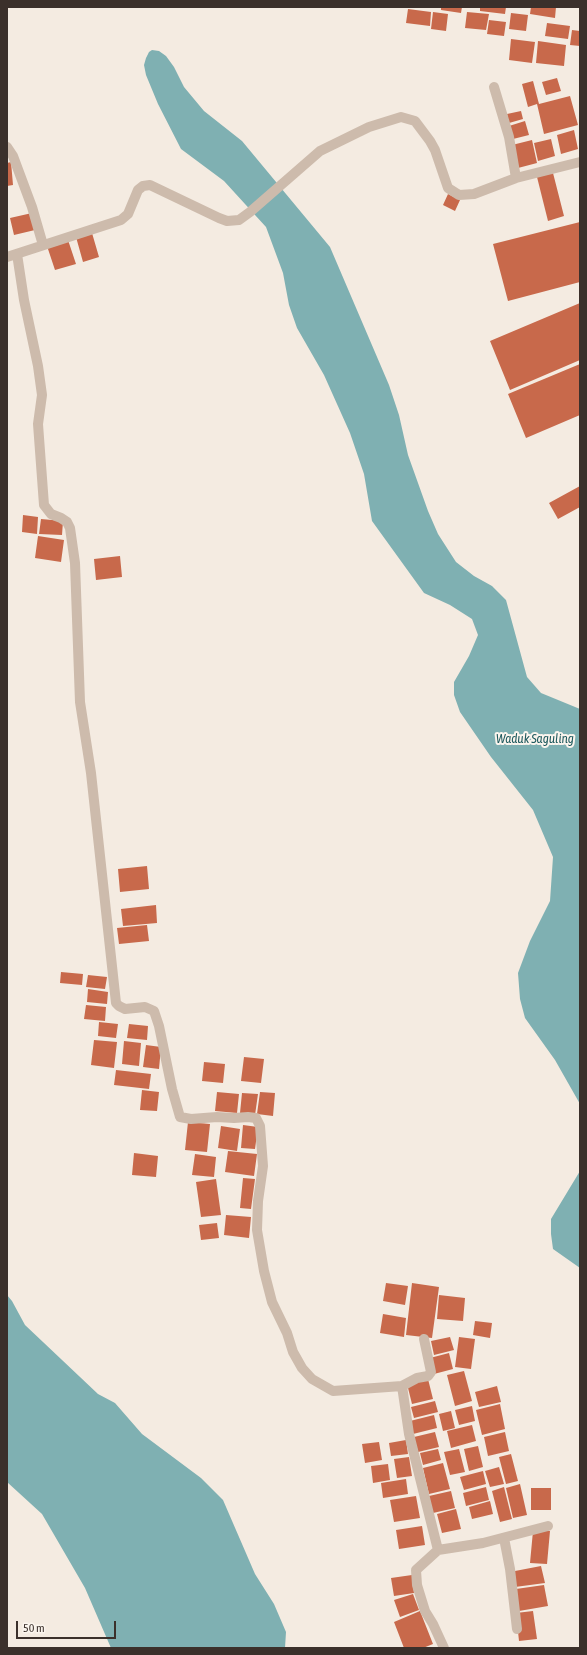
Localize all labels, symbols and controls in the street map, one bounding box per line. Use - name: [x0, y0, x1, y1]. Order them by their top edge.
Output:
- water label: Waduk Saguling: [496, 731, 574, 747]
- scale bar: [18, 1613, 118, 1639]
- text: 50 m: [23, 1621, 45, 1635]

